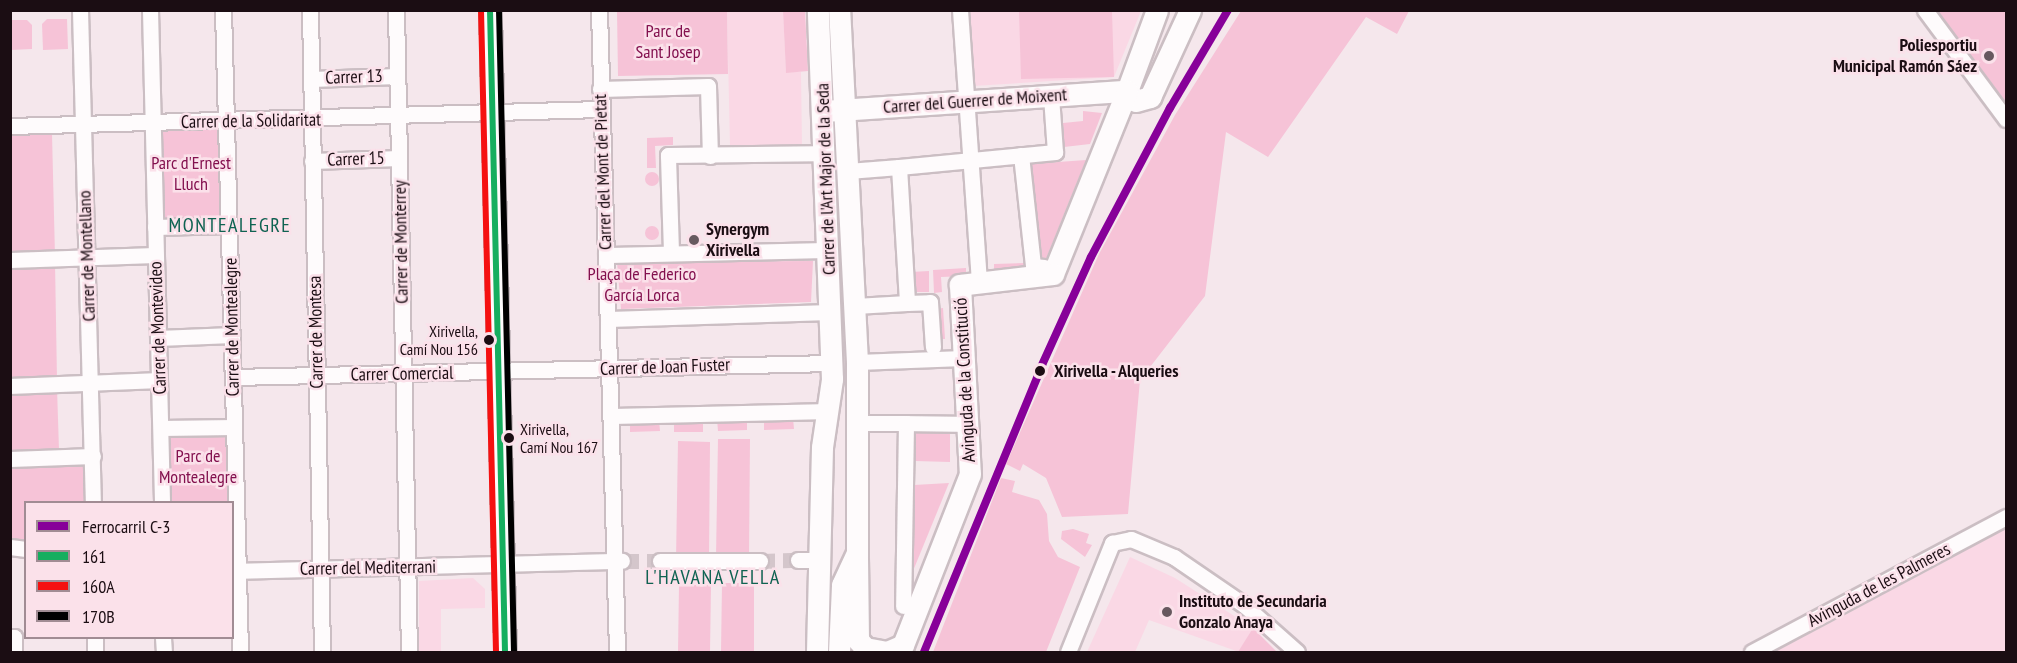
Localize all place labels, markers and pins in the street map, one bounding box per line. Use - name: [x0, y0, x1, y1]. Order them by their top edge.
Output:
- place label: Poliesportiu Municipal Ramón Sáez: [1833, 35, 1977, 78]
- marker: Poliesportiu Municipal Ramón Sáez: [1982, 49, 1996, 63]
- place label: Synergym Xirivella: [706, 219, 769, 262]
- marker: Synergym Xirivella: [687, 233, 701, 247]
- place label: Xirivella, Camí Nou 156: [400, 321, 478, 359]
- marker: Xirivella, Camí Nou 156: [483, 334, 495, 346]
- place label: Xirivella - Alqueries: [1054, 360, 1181, 382]
- marker: Xirivella - Alqueries: [1031, 362, 1049, 380]
- place label: Xirivella, Camí Nou 167: [520, 419, 598, 457]
- marker: Xirivella, Camí Nou 167: [503, 432, 515, 444]
- place label: Instituto de Secundaria Gonzalo Anaya: [1179, 591, 1327, 634]
- marker: Instituto de Secundaria Gonzalo Anaya: [1160, 605, 1174, 619]

